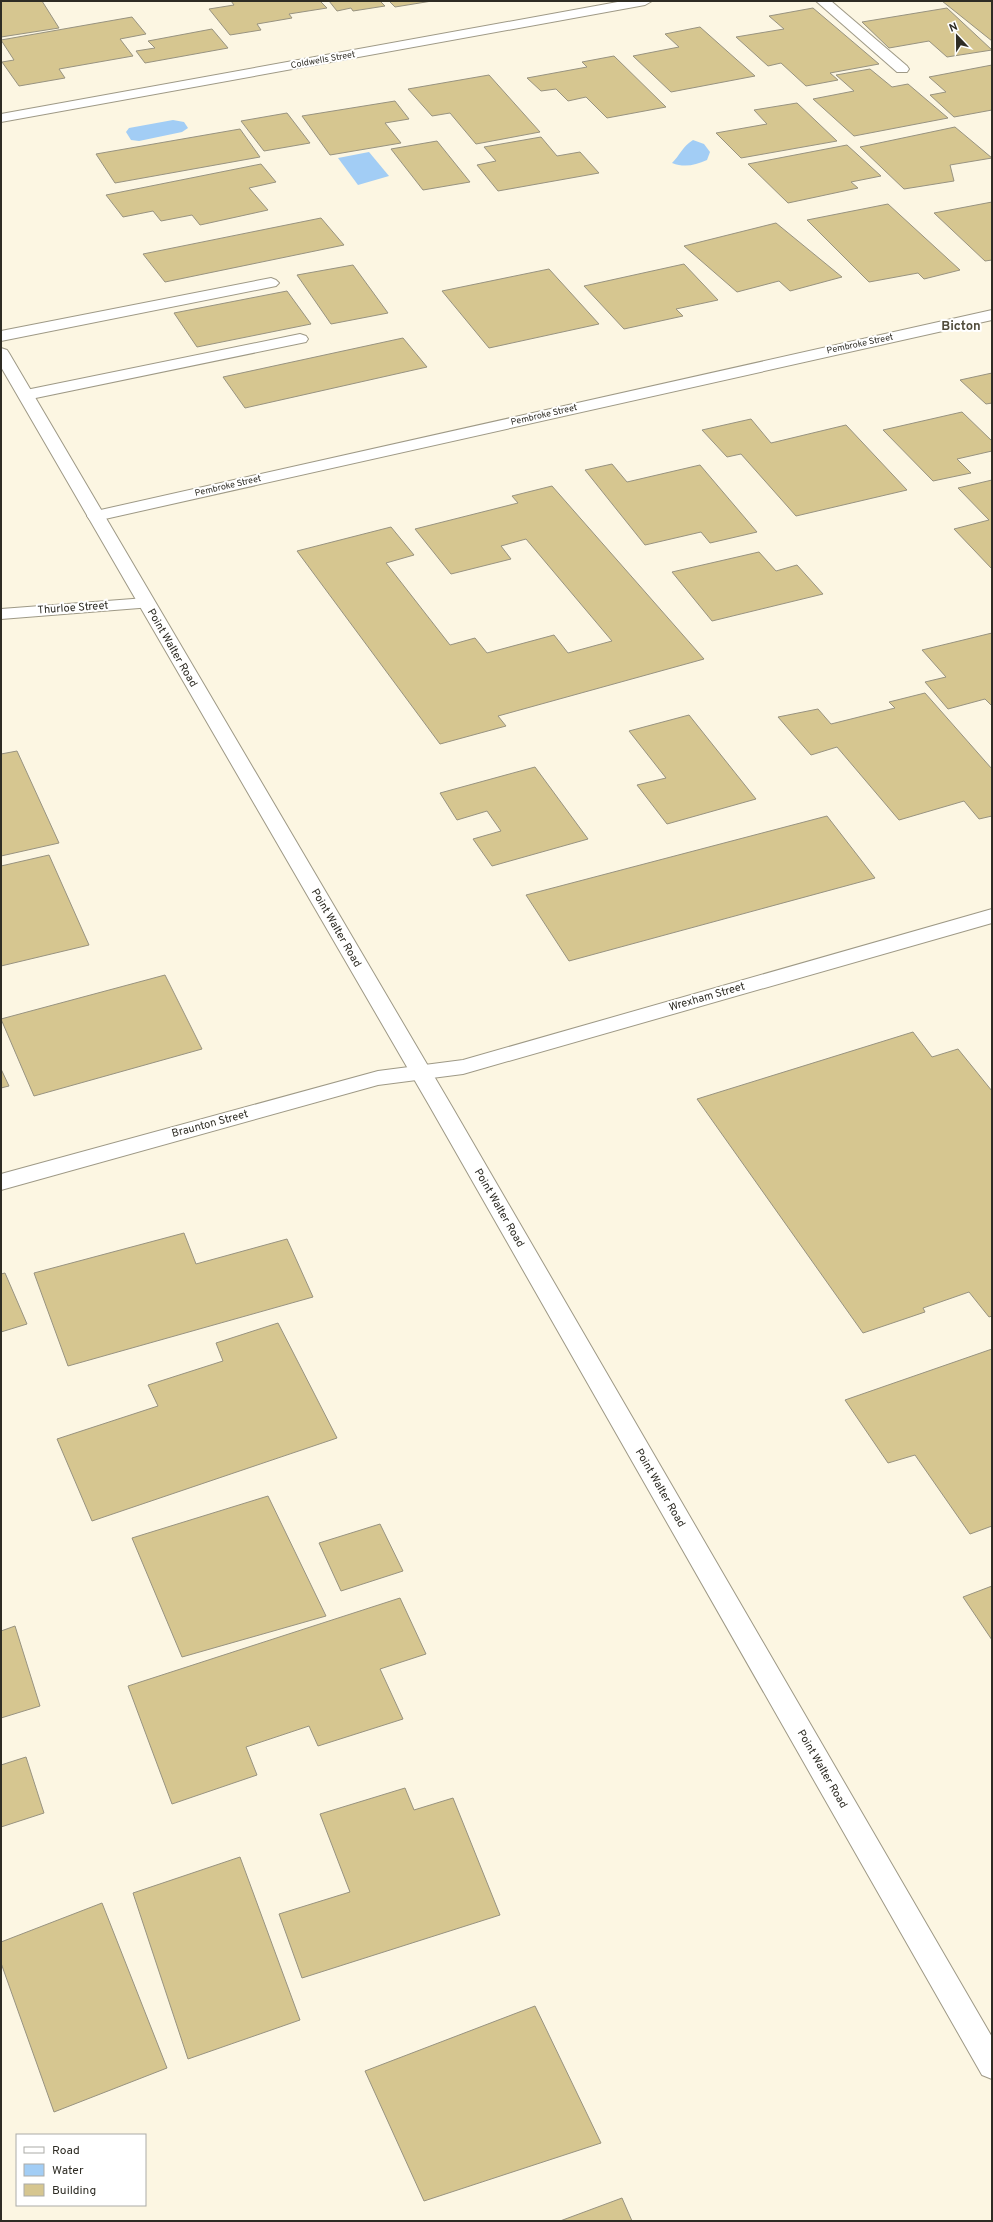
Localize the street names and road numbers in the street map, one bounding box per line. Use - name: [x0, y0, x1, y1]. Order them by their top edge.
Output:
- street label: Coldwells Street: [290, 49, 356, 71]
- street label: Pembroke Street: [826, 332, 894, 356]
- street label: Pembroke Street: [510, 402, 578, 428]
- street label: Pembroke Street: [194, 473, 262, 499]
- street label: Thurloe Street: [37, 599, 109, 617]
- street label: Point Walter Road: [144, 606, 200, 690]
- street label: Point Walter Road: [308, 886, 364, 970]
- street label: Wrexham Street: [667, 979, 747, 1015]
- street label: Braunton Street: [170, 1107, 250, 1141]
- street label: Point Walter Road: [471, 1166, 527, 1250]
- street label: Point Walter Road: [632, 1446, 688, 1530]
- street label: Point Walter Road: [794, 1727, 850, 1811]

